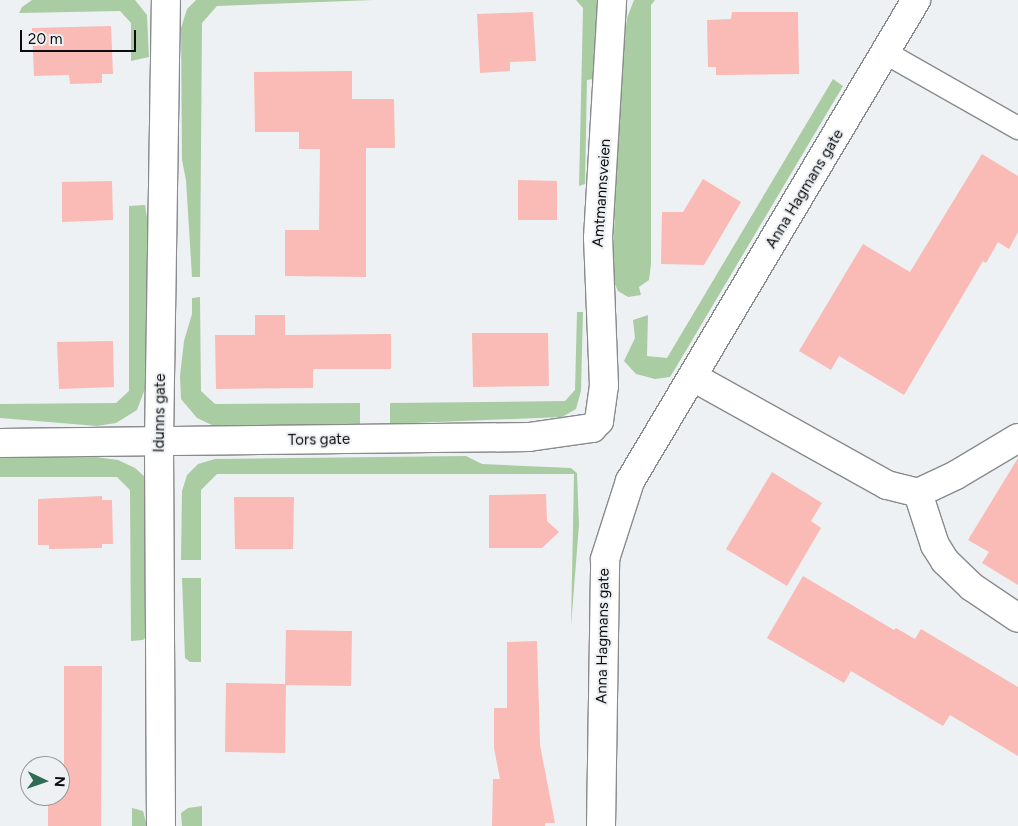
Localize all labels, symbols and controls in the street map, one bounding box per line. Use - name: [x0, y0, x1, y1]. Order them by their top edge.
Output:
- scale bar: [22, 20, 139, 52]
- text: 20 m: [28, 30, 62, 48]
- street label: Anna Hagmans gate: [762, 126, 848, 252]
- street label: Amtmannsveien: [589, 138, 615, 248]
- street label: Idunns gate: [150, 373, 170, 453]
- street label: Tors gate: [288, 430, 350, 450]
- street label: Anna Hagmans gate: [593, 568, 613, 704]
- north arrow: [20, 756, 70, 806]
- text: N: [51, 776, 68, 788]

